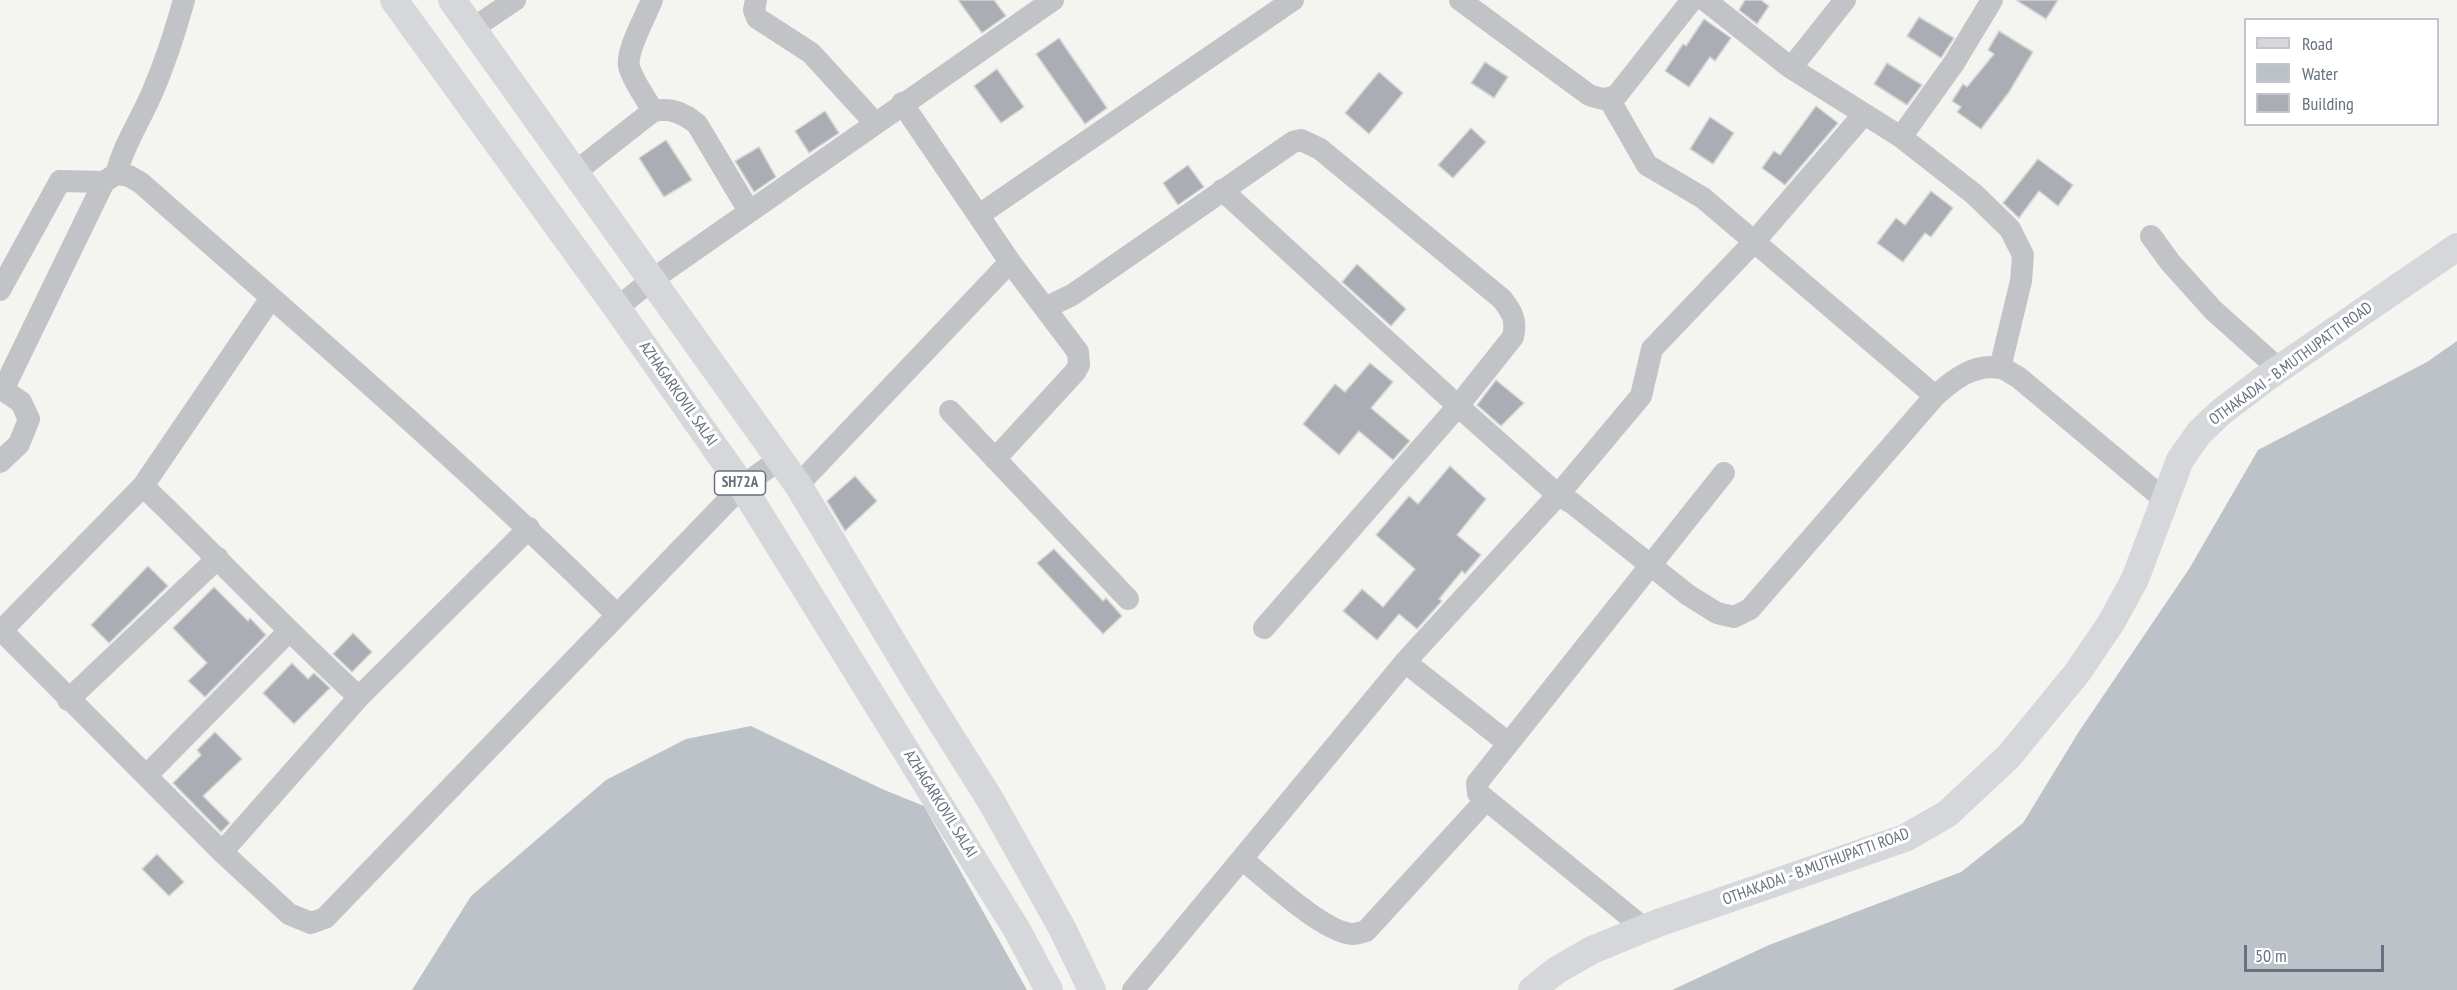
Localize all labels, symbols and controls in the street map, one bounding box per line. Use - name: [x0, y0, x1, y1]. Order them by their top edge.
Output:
- legend: [2244, 18, 2439, 126]
- text: Road: [2302, 32, 2333, 55]
- text: Water: [2302, 62, 2338, 85]
- text: Building: [2302, 92, 2354, 115]
- street label: OTHAKADAI - B.MUTHUPATTI ROAD: [2206, 298, 2376, 430]
- street label: AZHAGARKOVIL SALAI: [635, 338, 721, 450]
- road number: SH72A: [714, 471, 766, 495]
- street label: AZHAGARKOVIL SALAI: [899, 747, 981, 861]
- street label: OTHAKADAI - B.MUTHUPATTI ROAD: [1720, 824, 1912, 910]
- scale bar: [2247, 933, 2386, 971]
- text: 50 m: [2255, 944, 2287, 967]

